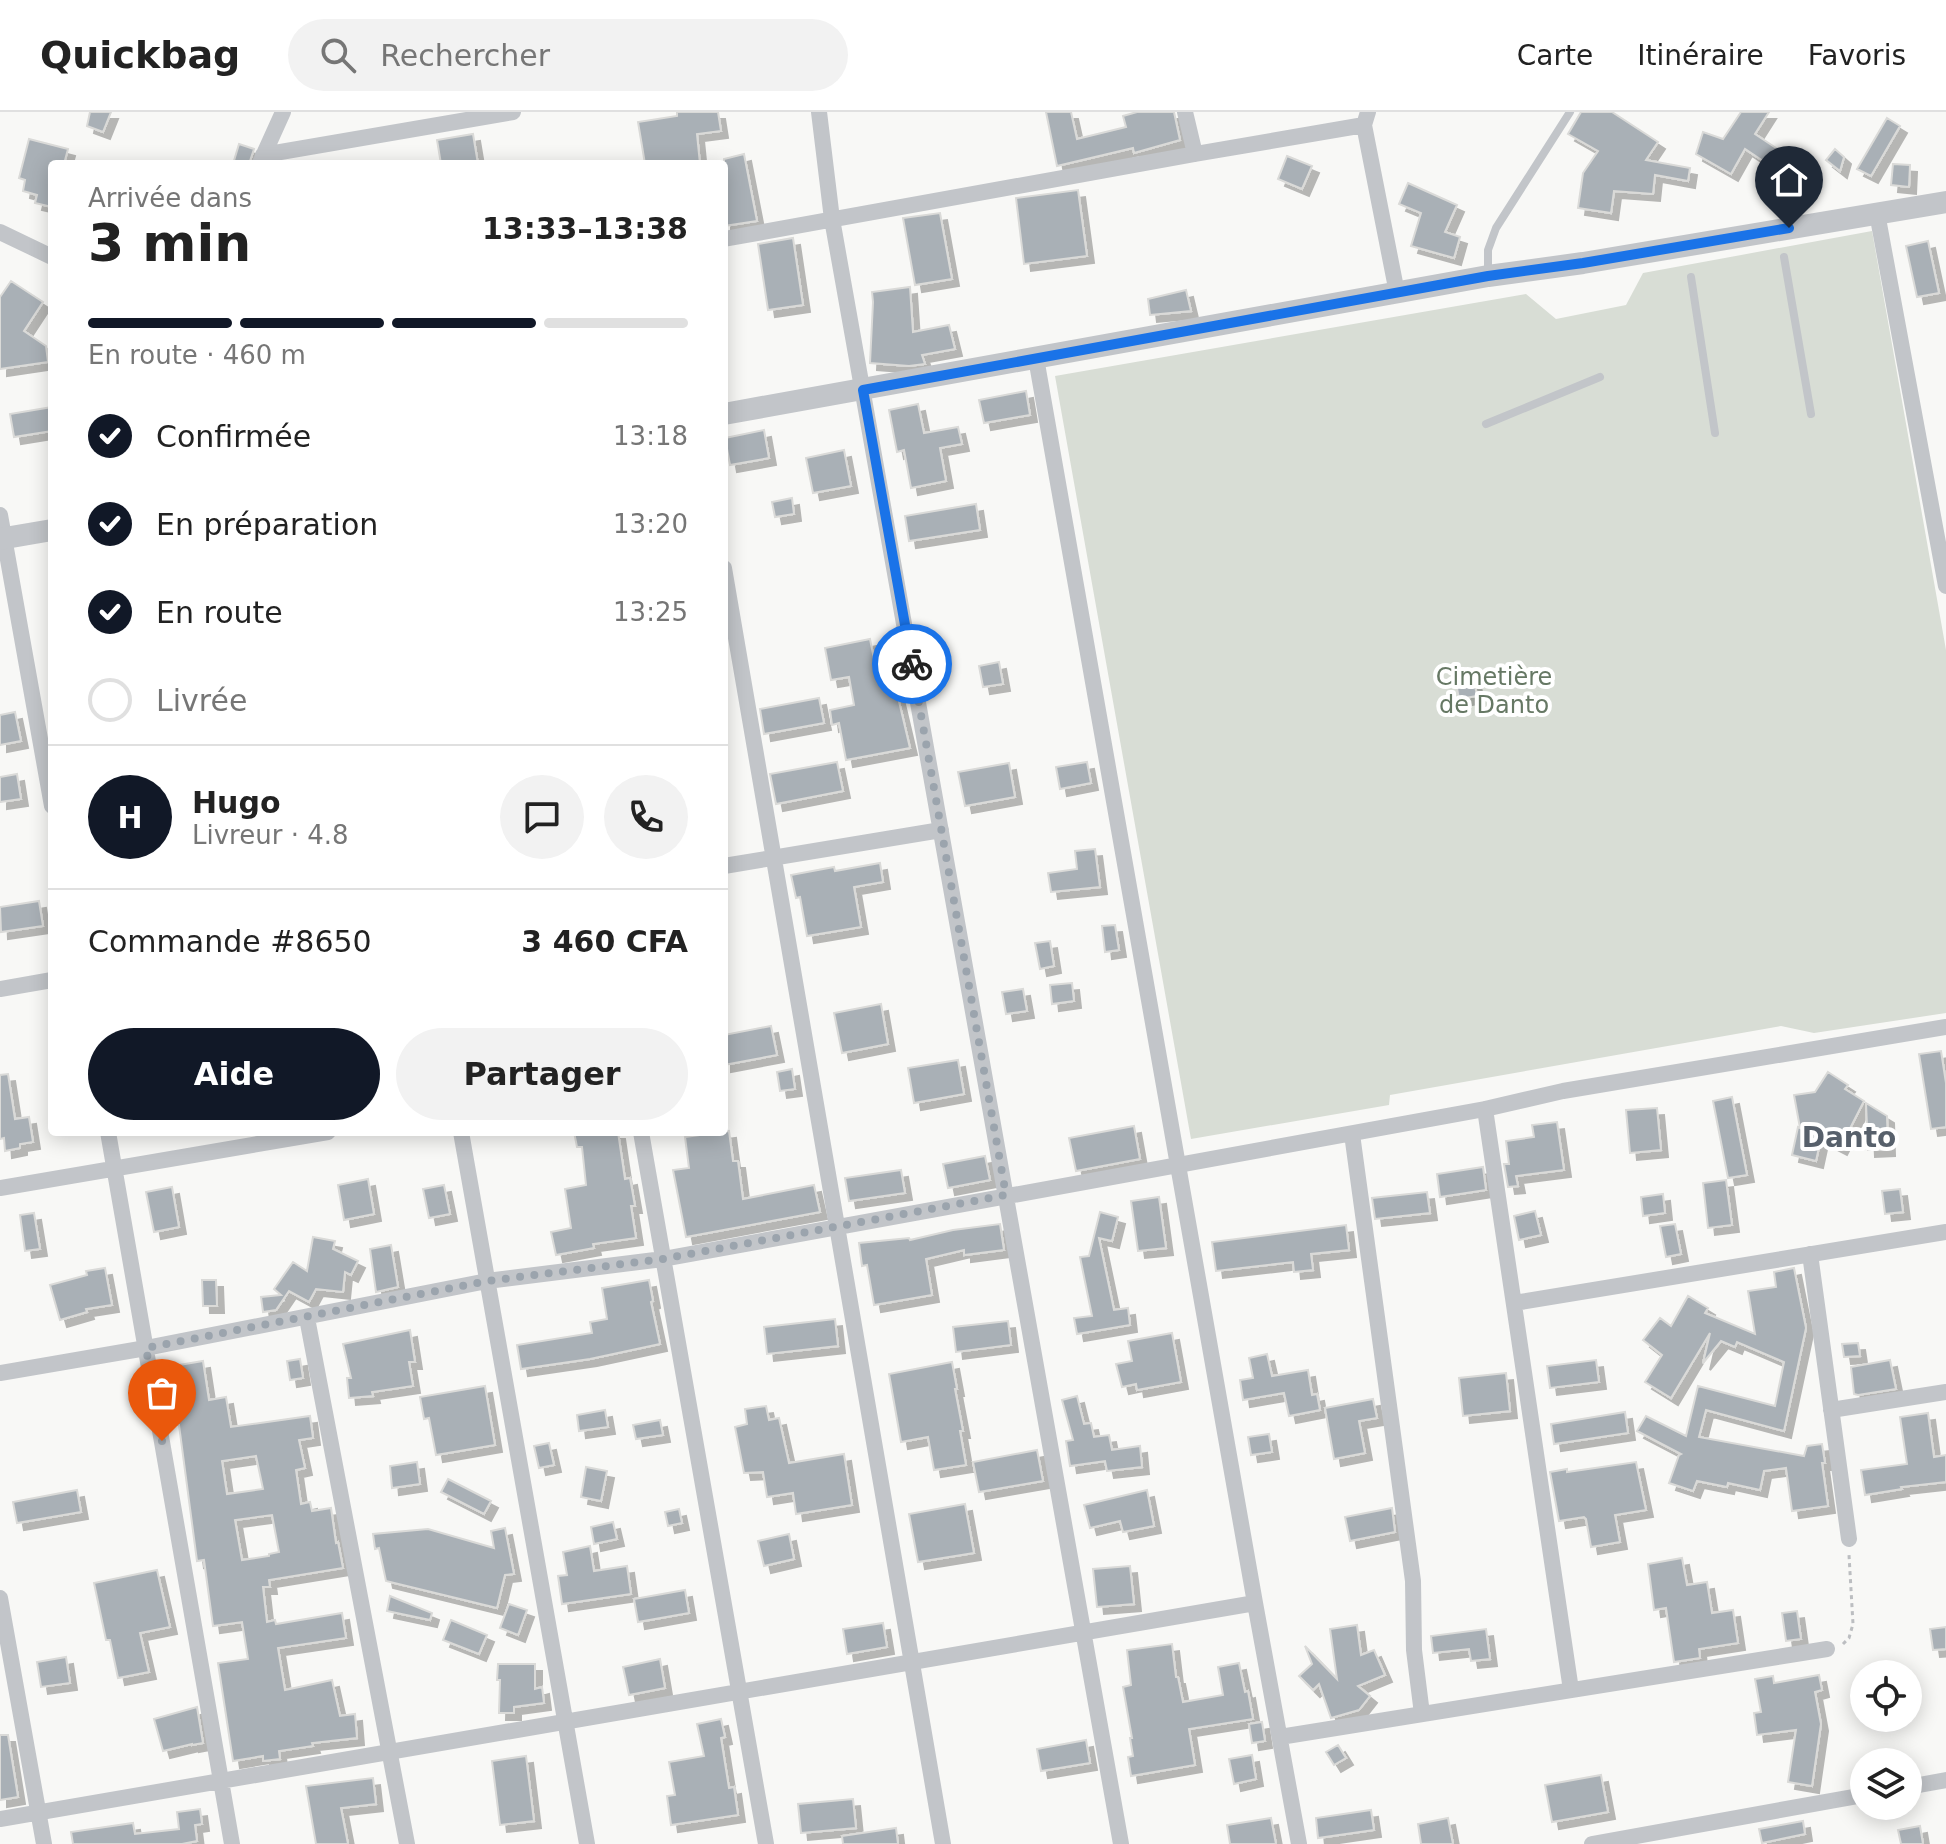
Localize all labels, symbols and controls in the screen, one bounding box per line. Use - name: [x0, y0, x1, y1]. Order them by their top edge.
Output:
- search box: [288, 19, 848, 91]
- text: Quickbag: [40, 33, 240, 77]
- icon: search: [316, 33, 360, 77]
- text: Rechercher: [380, 38, 550, 73]
- text: Carte: [1517, 39, 1593, 72]
- text: Itinéraire: [1637, 39, 1764, 72]
- text: Favoris: [1808, 39, 1906, 72]
- pin: [1755, 146, 1823, 228]
- icon: home: [1767, 158, 1811, 202]
- text: Arrivée dans: [88, 183, 252, 213]
- text: 13:33–13:38: [482, 211, 688, 246]
- text: 3 min: [88, 213, 251, 273]
- text: En route · 460 m: [88, 340, 306, 370]
- icon: check: [88, 414, 132, 458]
- text: Confirmée: [156, 419, 311, 454]
- text: 13:18: [613, 421, 688, 451]
- icon: check: [88, 502, 132, 546]
- text: En préparation: [156, 507, 378, 542]
- text: 13:20: [613, 509, 688, 539]
- icon: check: [88, 590, 132, 634]
- text: En route: [156, 595, 283, 630]
- text: 13:25: [613, 597, 688, 627]
- courier: [872, 624, 952, 704]
- icon: bike: [890, 642, 934, 686]
- park label: Cimetière de Danto: [1436, 663, 1552, 719]
- text: Livrée: [156, 683, 247, 718]
- button: chat: [500, 775, 584, 859]
- button: phone: [604, 775, 688, 859]
- text: Hugo: [192, 785, 281, 820]
- text: H: [117, 800, 143, 835]
- text: Livreur · 4.8: [192, 820, 349, 850]
- text: Commande #8650: [88, 924, 372, 959]
- text: 3 460 CFA: [521, 924, 688, 959]
- button: Aide: [88, 1028, 380, 1120]
- button: Partager: [396, 1028, 688, 1120]
- district label: Danto: [1802, 1121, 1896, 1154]
- pin: [128, 1359, 196, 1441]
- icon: bag: [140, 1371, 184, 1415]
- map controls: [1850, 1660, 1922, 1820]
- button: locate: [1850, 1660, 1922, 1732]
- button: layers: [1850, 1748, 1922, 1820]

